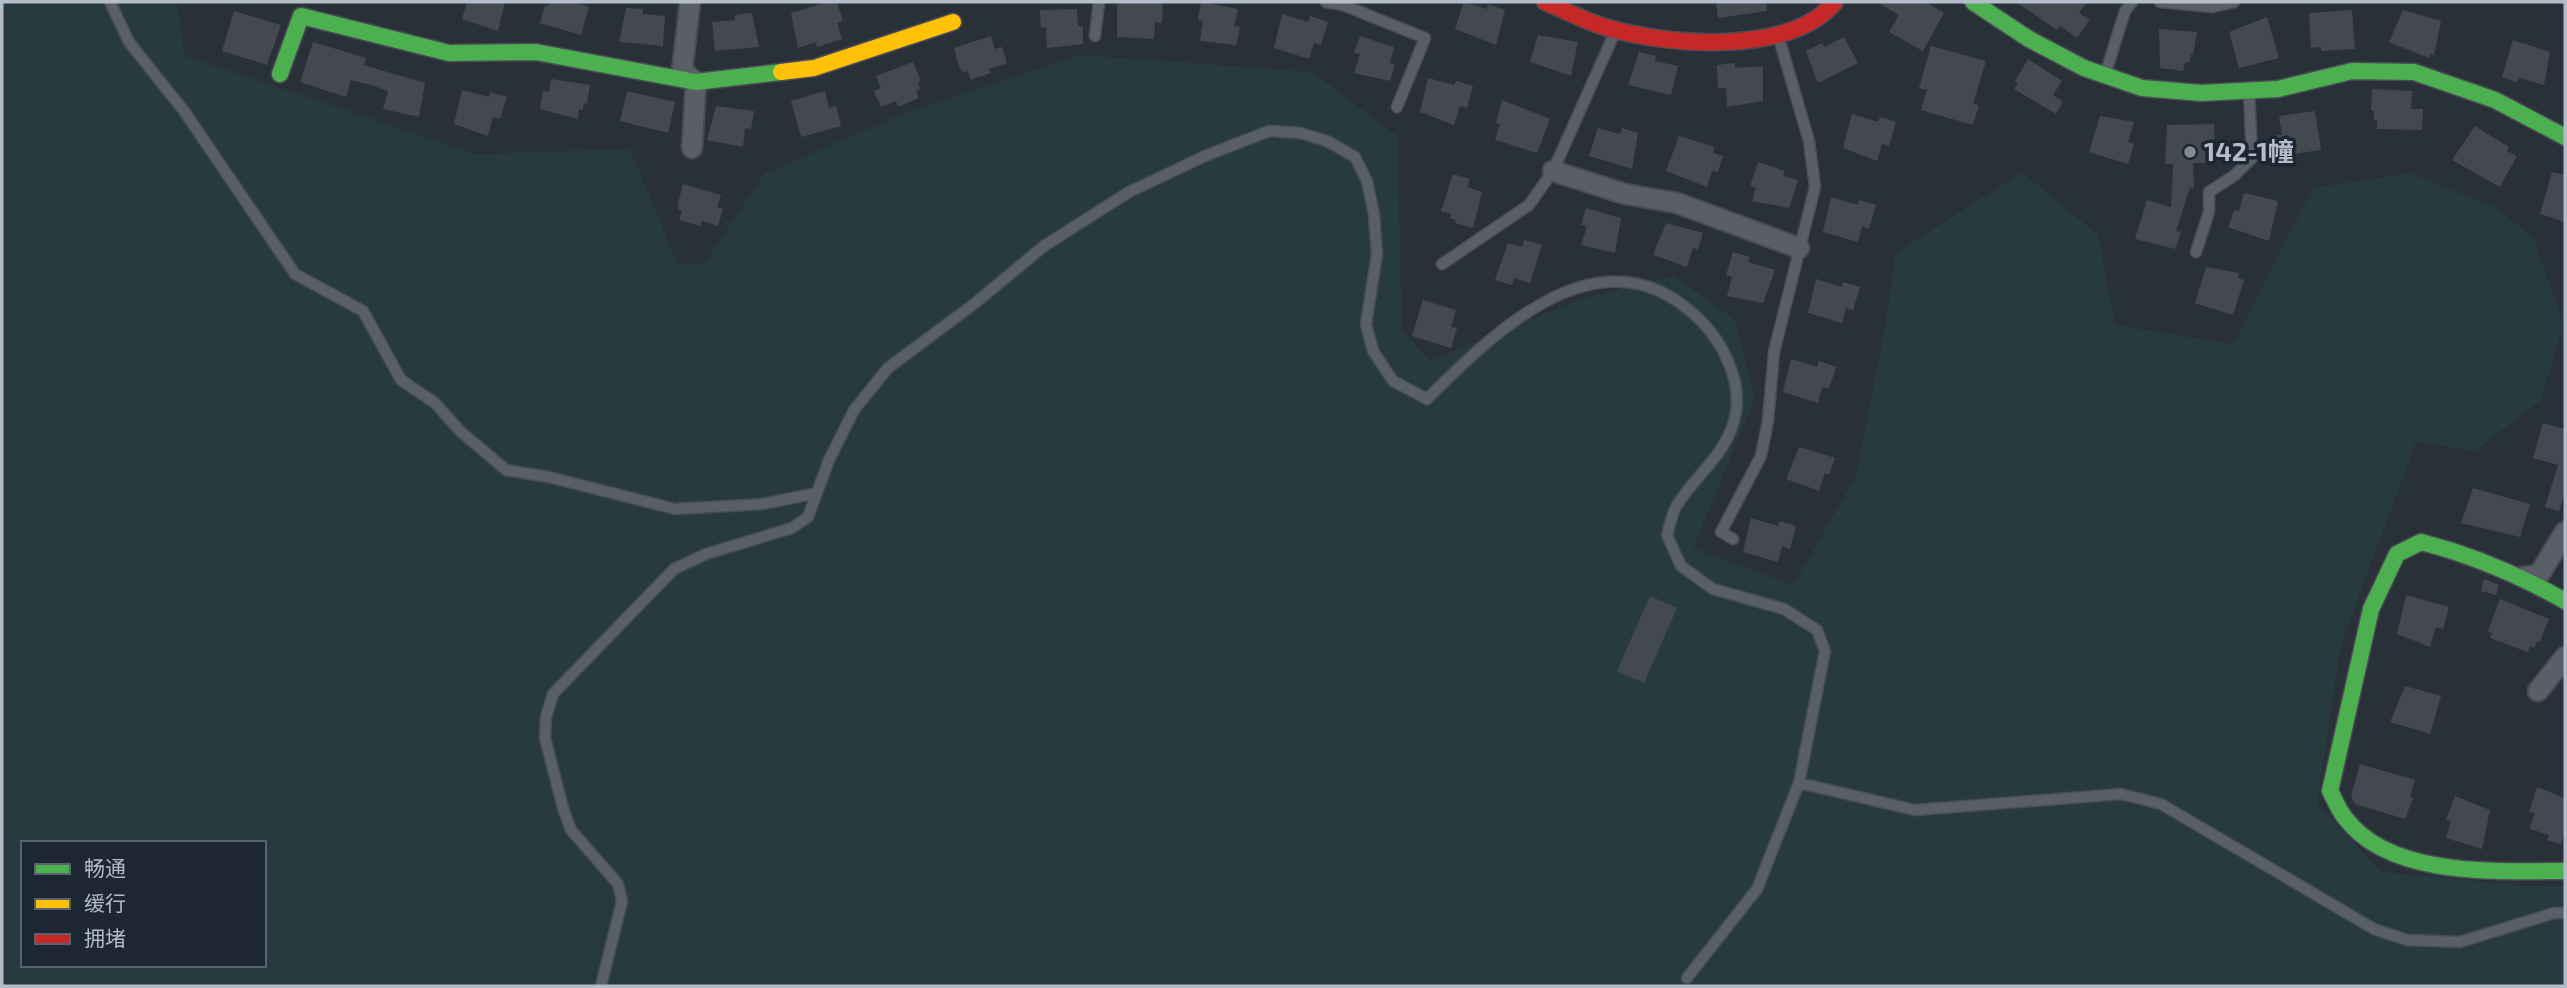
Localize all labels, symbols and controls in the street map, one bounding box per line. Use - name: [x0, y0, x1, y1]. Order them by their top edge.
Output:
- place label: 142-1幢: [2204, 135, 2294, 166]
- marker: 142-1幢: [2182, 144, 2198, 160]
- legend: [21, 841, 266, 967]
- text: 畅通: [84, 855, 126, 880]
- text: 缓行: [84, 890, 126, 915]
- text: 拥堵: [84, 925, 126, 950]

